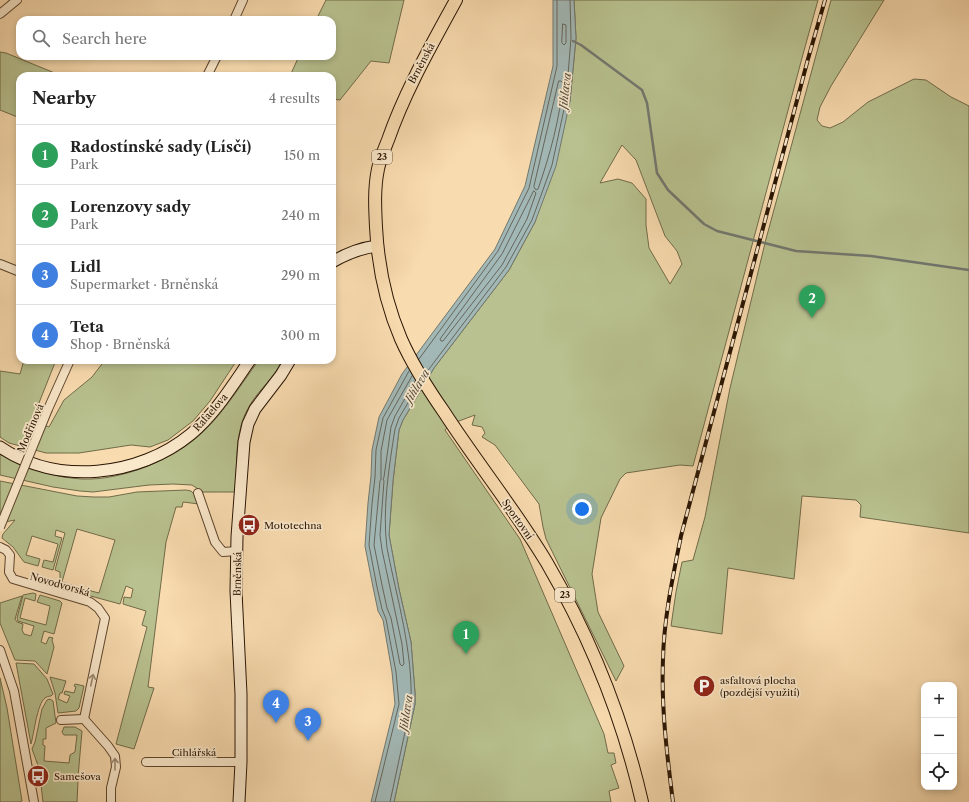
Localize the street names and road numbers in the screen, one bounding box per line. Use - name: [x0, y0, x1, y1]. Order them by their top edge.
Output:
- street label: Brněnská: [405, 40, 438, 86]
- road number: 23: [372, 150, 392, 164]
- street label: Rafaelova: [190, 390, 231, 434]
- street label: Modřínová: [14, 401, 47, 455]
- street label: Sportovní: [499, 496, 536, 542]
- street label: Brněnská: [231, 551, 244, 596]
- street label: Novodvorská: [28, 570, 92, 599]
- road number: 23: [555, 588, 575, 602]
- street label: Cihlářská: [172, 746, 217, 759]

